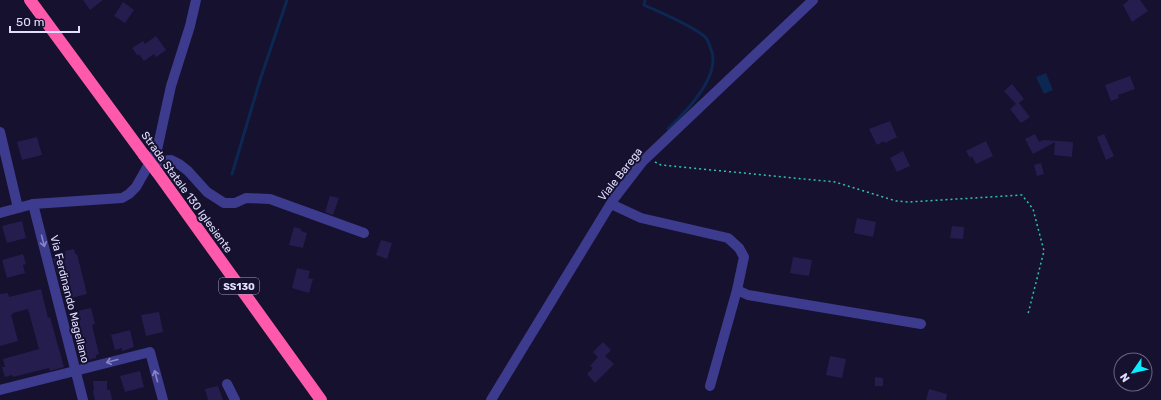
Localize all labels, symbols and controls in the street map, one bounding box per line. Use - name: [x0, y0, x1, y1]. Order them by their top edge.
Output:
- scale bar: [10, 8, 79, 34]
- text: 50 m: [16, 15, 44, 29]
- street label: Strada Statale 130 Iglesiente: [138, 129, 235, 255]
- street label: Viale Barega: [596, 145, 645, 203]
- street label: Via Ferdinando Magellano: [47, 234, 92, 364]
- one-way arrow: [39, 235, 47, 248]
- road number: SS130: [219, 278, 259, 294]
- north arrow: [1113, 352, 1153, 392]
- one-way arrow: [106, 358, 119, 366]
- one-way arrow: [152, 370, 159, 383]
- text: N: [1117, 370, 1133, 384]

